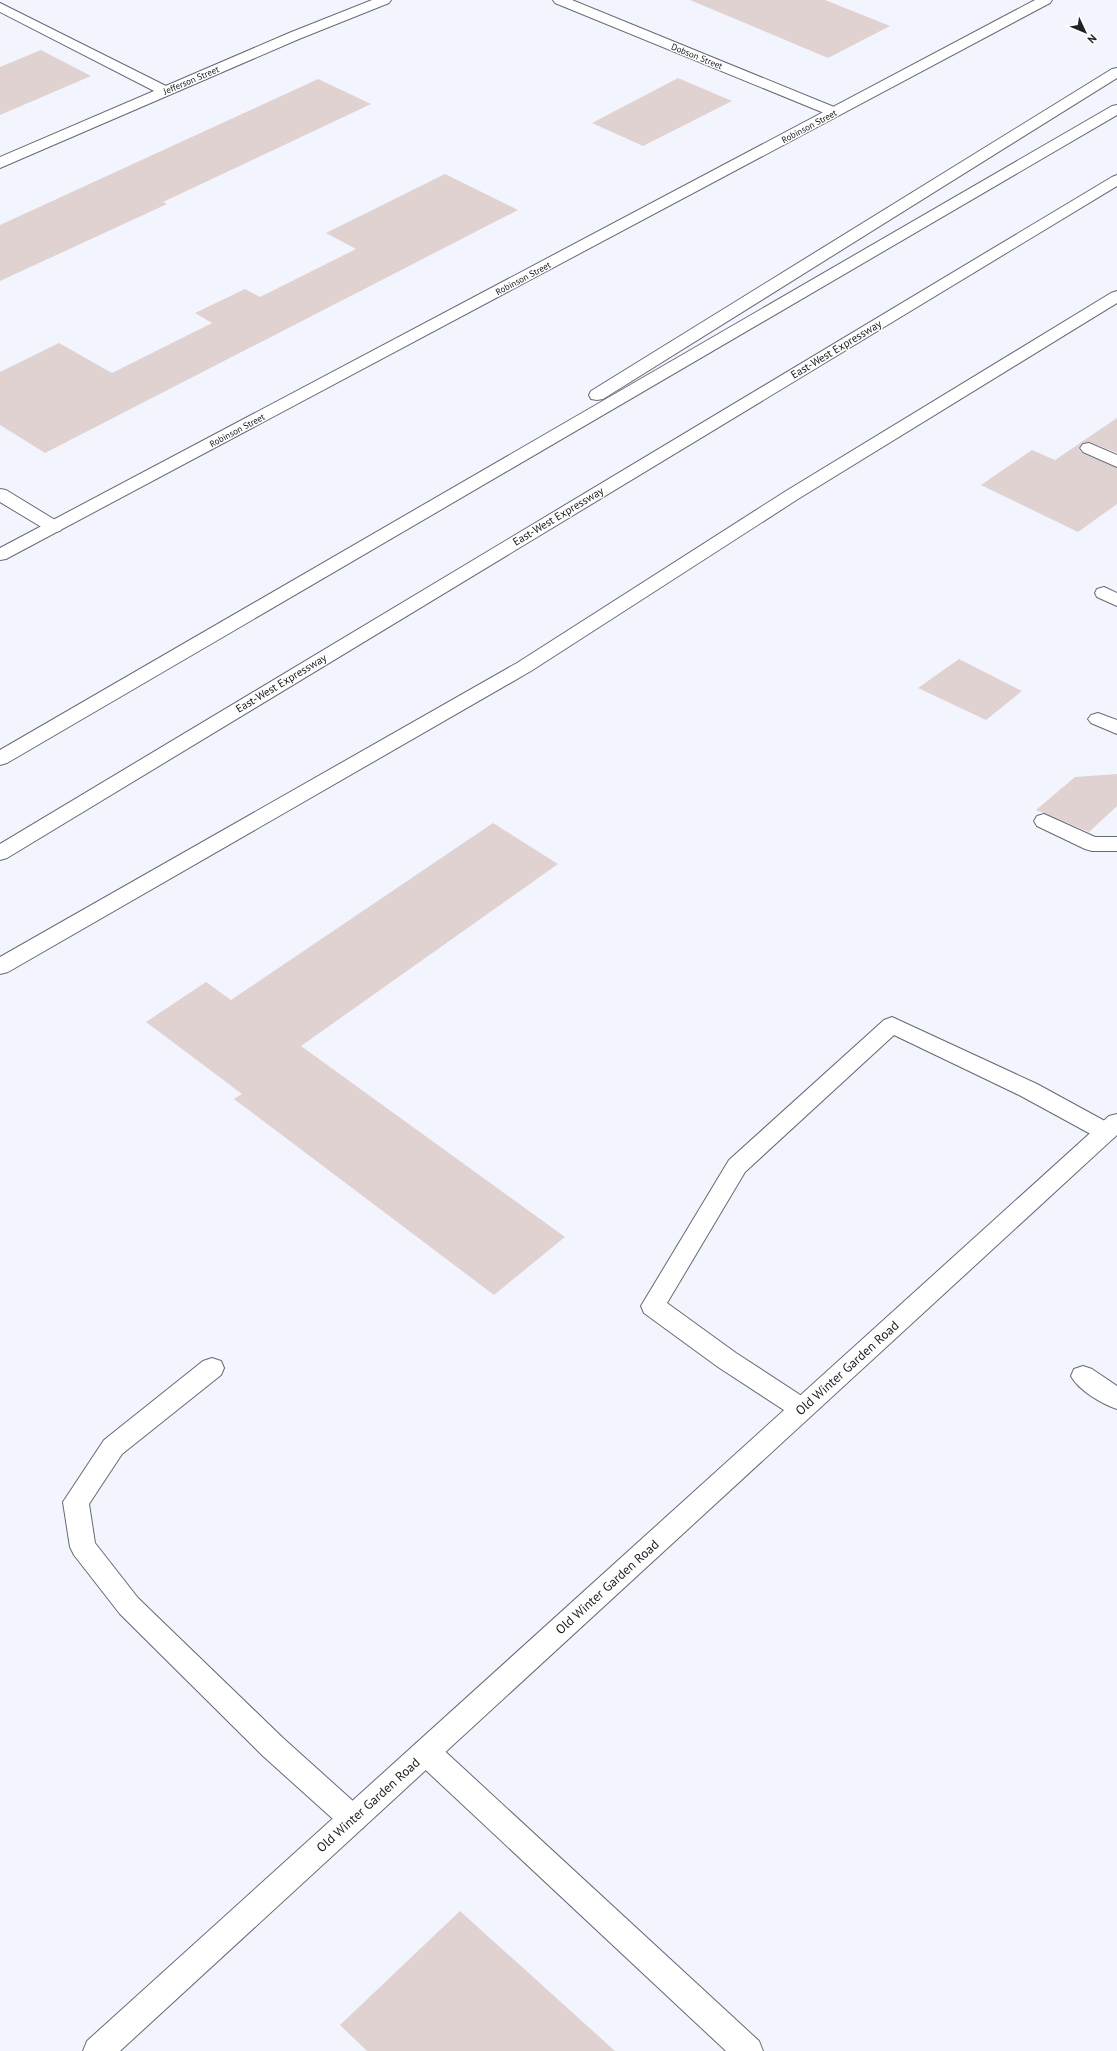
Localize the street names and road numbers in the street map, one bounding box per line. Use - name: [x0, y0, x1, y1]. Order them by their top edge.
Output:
- street label: Dobson Street: [670, 41, 724, 71]
- street label: Jefferson Street: [161, 63, 220, 97]
- street label: Robinson Street: [780, 107, 838, 145]
- street label: Robinson Street: [494, 259, 552, 297]
- street label: East-West Expressway: [788, 316, 885, 382]
- street label: Robinson Street: [208, 411, 266, 449]
- street label: East-West Expressway: [510, 483, 607, 549]
- street label: East-West Expressway: [233, 650, 330, 716]
- street label: Old Winter Garden Road: [792, 1317, 902, 1419]
- street label: Old Winter Garden Road: [552, 1536, 662, 1638]
- street label: Old Winter Garden Road: [313, 1754, 423, 1856]

